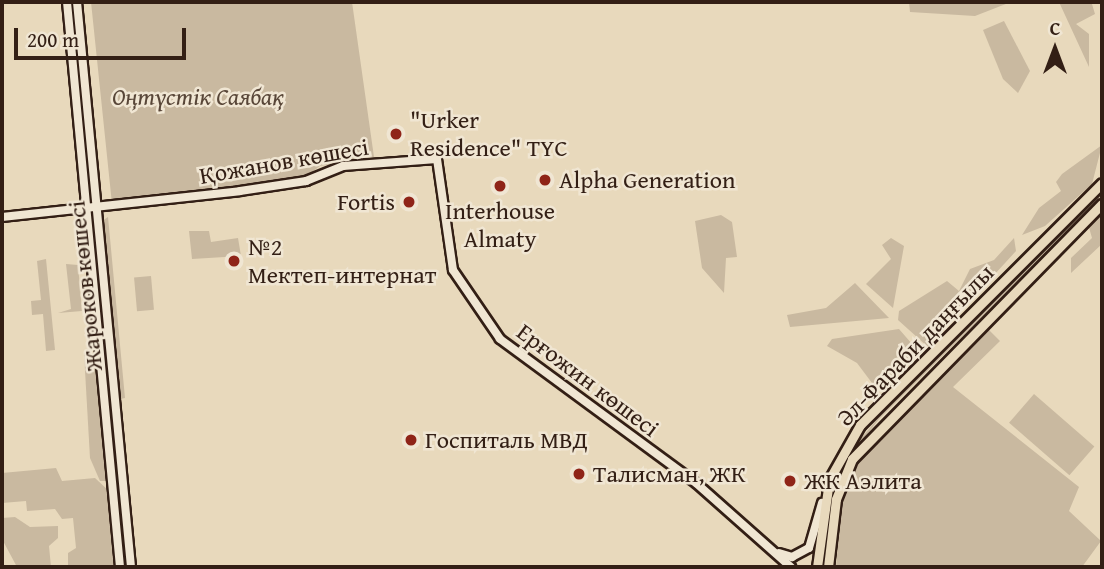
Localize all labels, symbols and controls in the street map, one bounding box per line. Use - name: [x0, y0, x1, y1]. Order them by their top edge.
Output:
- scale bar: [18, 14, 189, 58]
- north arrow: [1020, 14, 1090, 84]
- text: С: [1050, 14, 1060, 42]
- text: 200 m: [27, 24, 79, 55]
- park label: Оңтүстік Саябақ: [112, 83, 284, 111]
- place label: "Urker Residence" ТҮС: [410, 106, 568, 162]
- marker: "Urker Residence" ТҮС: [388, 126, 404, 142]
- street label: Қожанов көшесі: [197, 132, 371, 190]
- place label: Alpha Generation: [559, 166, 735, 194]
- marker: Alpha Generation: [537, 172, 553, 188]
- marker: Interhouse Almaty: [492, 178, 508, 194]
- place label: Fortis: [337, 188, 395, 216]
- marker: Fortis: [401, 194, 417, 210]
- place label: Interhouse Almaty: [445, 197, 555, 253]
- street label: Жароков көшесі: [62, 199, 108, 373]
- place label: №2 Мектеп-интернат: [248, 233, 436, 289]
- marker: №2 Мектеп-интернат: [226, 253, 242, 269]
- street label: Әл-Фараби даңғылы: [830, 258, 1000, 432]
- street label: Ерғожин көшесі: [511, 317, 665, 443]
- place label: Госпиталь МВД: [425, 426, 588, 454]
- marker: Госпиталь МВД: [403, 432, 419, 448]
- place label: Талисман, ЖК: [593, 460, 746, 488]
- marker: Талисман, ЖК: [571, 466, 587, 482]
- place label: ЖК Аэлита: [804, 467, 922, 495]
- marker: ЖК Аэлита: [782, 473, 798, 489]

